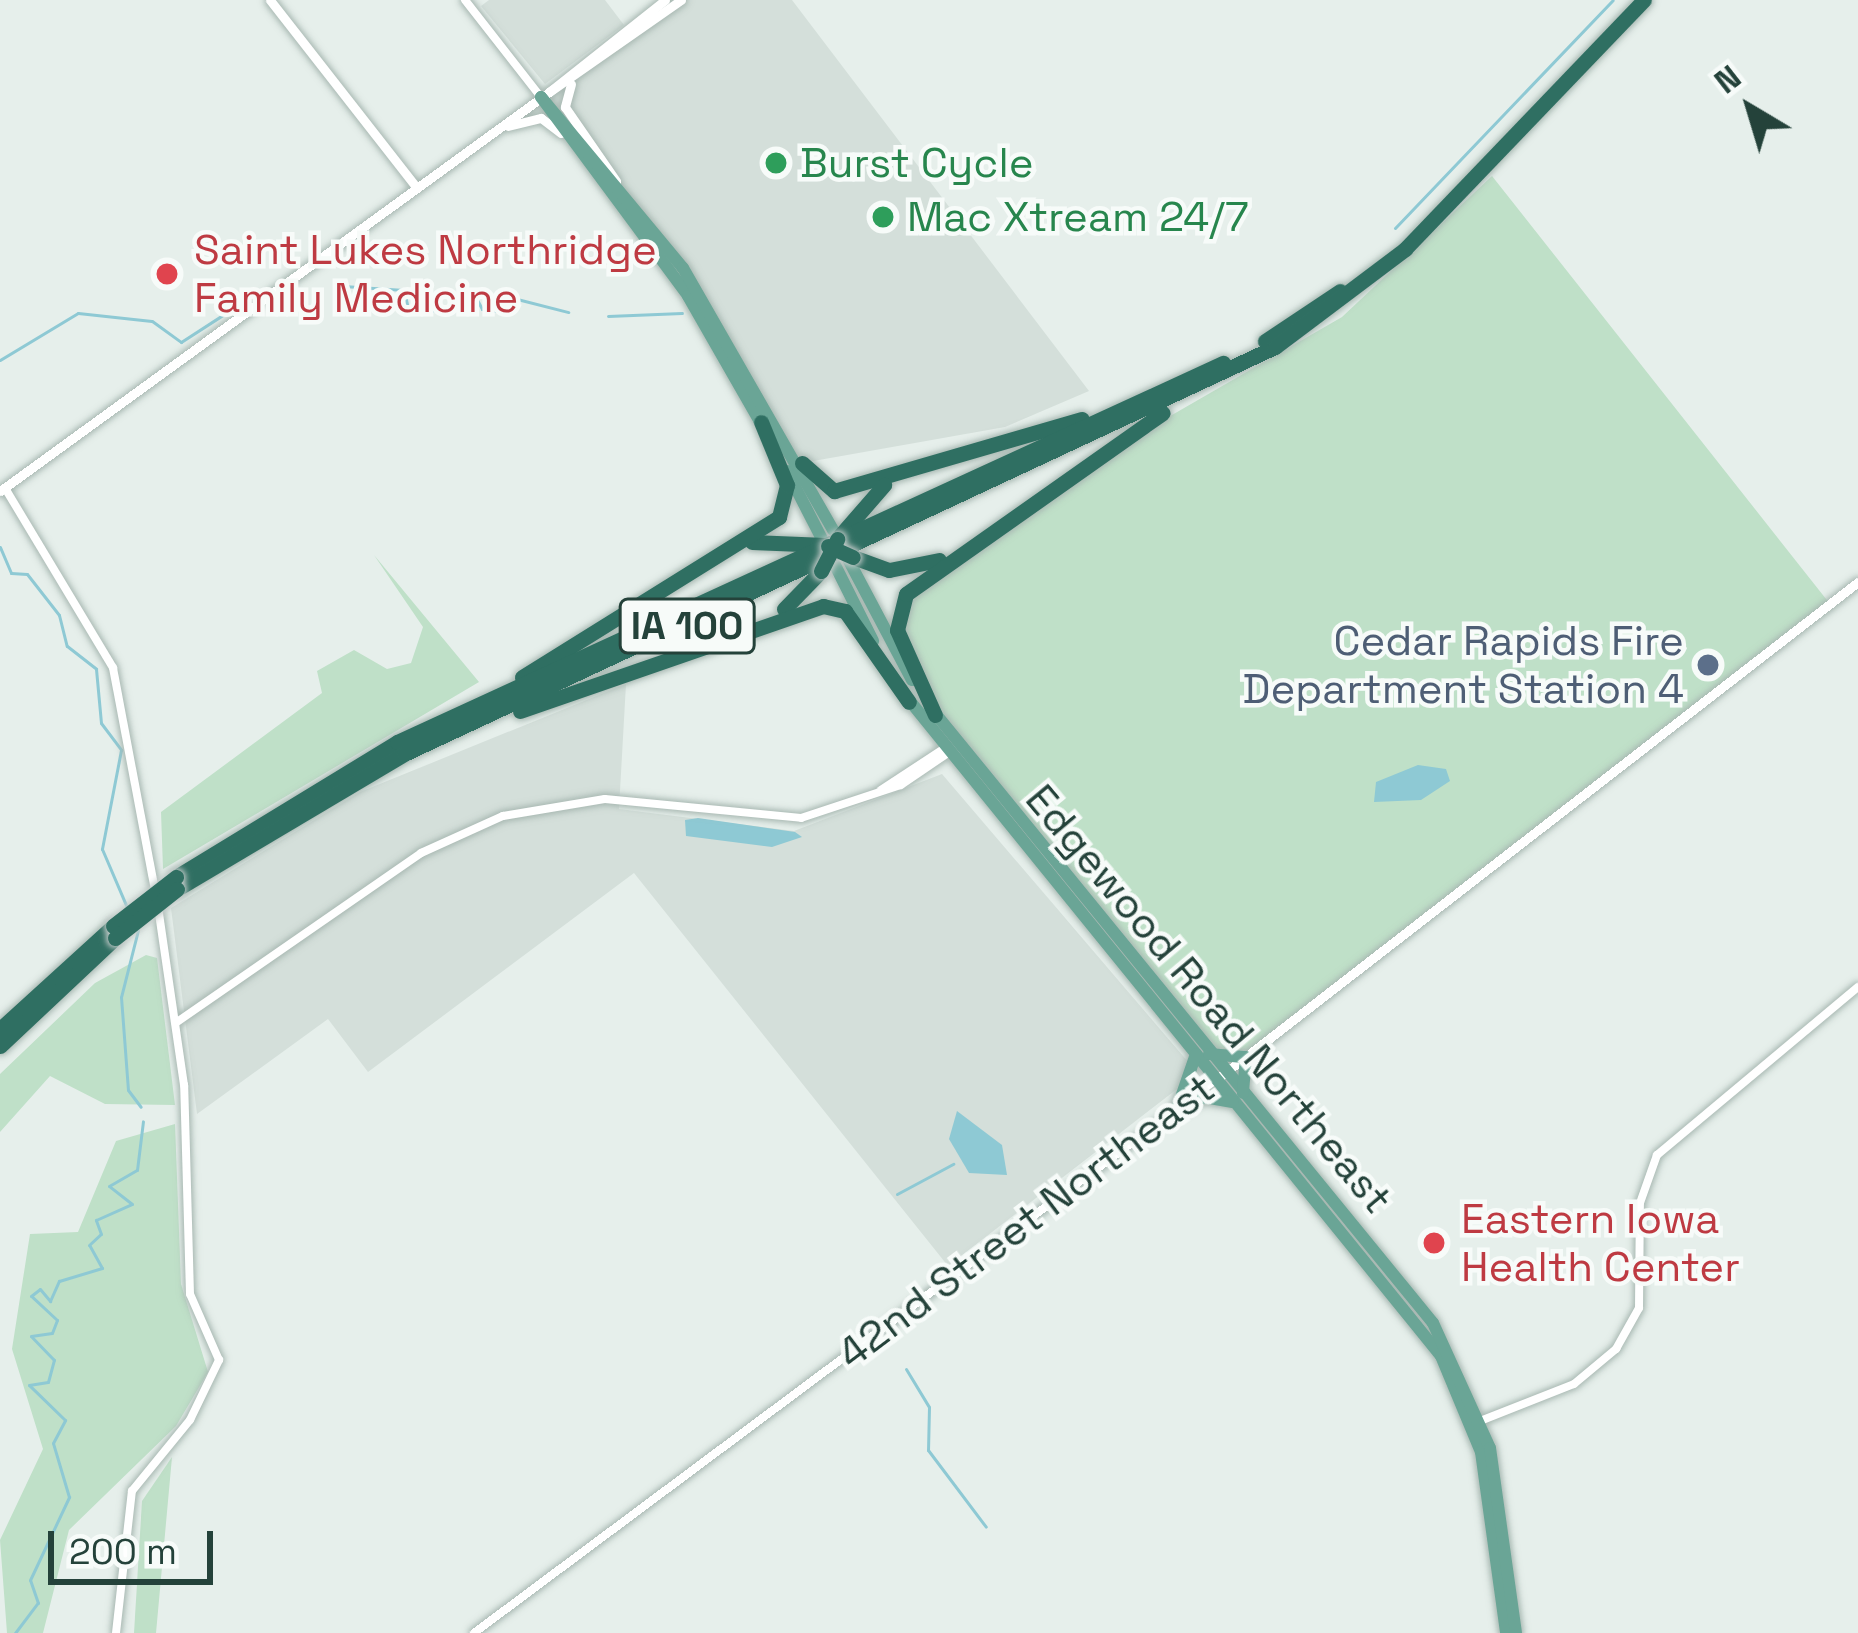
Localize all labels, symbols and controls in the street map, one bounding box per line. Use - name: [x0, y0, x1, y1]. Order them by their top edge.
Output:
- north arrow: [1690, 48, 1810, 168]
- text: N: [1706, 56, 1749, 103]
- place label: Burst Cycle: [800, 138, 1034, 188]
- marker: Burst Cycle: [763, 150, 789, 176]
- place label: Mac Xtream 24/7: [907, 192, 1249, 242]
- marker: Mac Xtream 24/7: [870, 204, 896, 230]
- place label: Saint Lukes Northridge Family Medicine: [194, 225, 657, 324]
- marker: Saint Lukes Northridge Family Medicine: [151, 258, 183, 290]
- road number: IA 100: [618, 593, 756, 659]
- place label: Cedar Rapids Fire Department Station 4: [1243, 616, 1684, 714]
- marker: Cedar Rapids Fire Department Station 4: [1695, 652, 1721, 678]
- street label: Edgewood Road Northeast: [1015, 775, 1403, 1223]
- street label: 42nd Street Northeast: [828, 1063, 1224, 1379]
- place label: Eastern Iowa Health Center: [1461, 1194, 1740, 1292]
- marker: Eastern Iowa Health Center: [1418, 1227, 1450, 1259]
- scale bar: [54, 1507, 219, 1581]
- text: 200 m: [69, 1529, 177, 1575]

